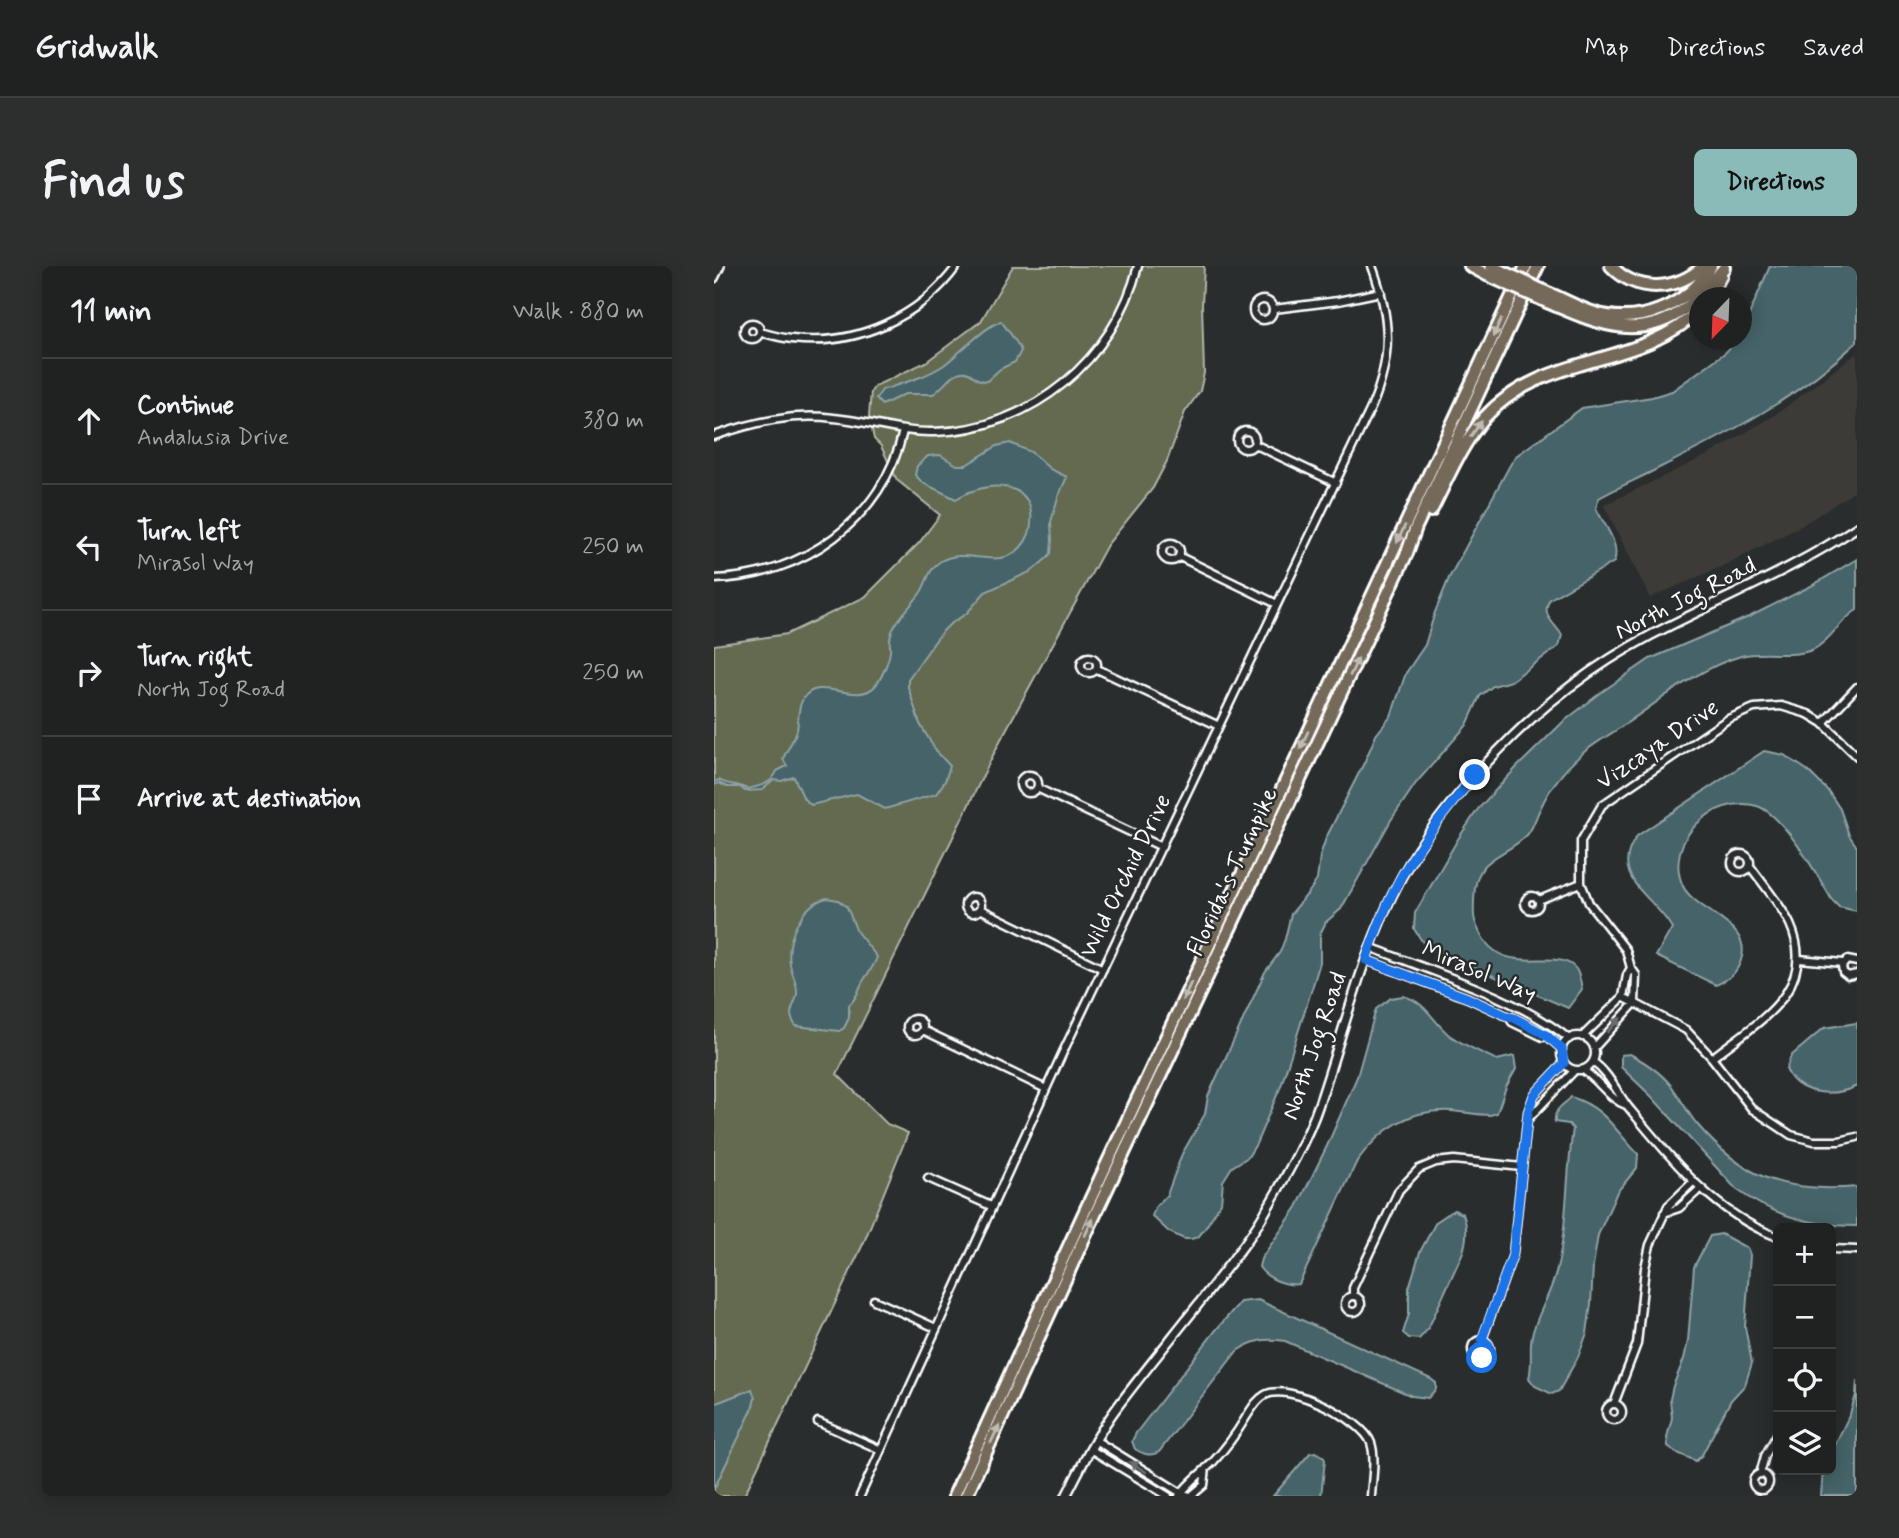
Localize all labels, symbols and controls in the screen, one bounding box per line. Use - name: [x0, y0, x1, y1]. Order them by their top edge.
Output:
- text: Gridwalk: [35, 26, 159, 70]
- text: Map: [1585, 33, 1629, 64]
- text: Directions: [1667, 33, 1765, 64]
- text: Saved: [1803, 33, 1864, 64]
- button: Directions: [1694, 149, 1857, 216]
- text: Find us: [42, 150, 185, 215]
- north arrow: [1689, 287, 1752, 350]
- text: 11 min: [70, 292, 152, 331]
- text: Walk · 880 m: [513, 297, 644, 327]
- one-way arrow: [1491, 318, 1503, 338]
- text: Continue: [137, 389, 234, 423]
- icon: ahead: [70, 402, 108, 440]
- text: 380 m: [583, 406, 644, 436]
- one-way arrow: [1469, 420, 1483, 438]
- text: Andalusia Drive: [137, 423, 289, 453]
- text: Turn left: [137, 515, 241, 549]
- one-way arrow: [1395, 524, 1407, 544]
- icon: left: [70, 528, 108, 566]
- text: 250 m: [582, 532, 644, 562]
- text: Mirasol Way: [137, 549, 254, 579]
- street label: North Jog Road: [1610, 550, 1763, 651]
- text: Turn right: [137, 641, 253, 675]
- icon: right: [70, 654, 108, 692]
- one-way arrow: [1348, 657, 1359, 677]
- text: 250 m: [582, 658, 644, 688]
- text: North Jog Road: [137, 675, 285, 705]
- street label: Vizcaya Drive: [1591, 693, 1725, 797]
- one-way arrow: [1299, 730, 1310, 750]
- route end: [1459, 759, 1490, 790]
- icon: arrive: [70, 780, 108, 818]
- text: Arrive at destination: [137, 782, 361, 816]
- street label: Florida's Turnpike: [1180, 782, 1286, 962]
- street label: Wild Orchid Drive: [1073, 789, 1179, 963]
- street label: Mirasol Way: [1417, 934, 1541, 1010]
- street label: North Jog Road: [1275, 968, 1358, 1125]
- one-way arrow: [1182, 980, 1193, 1001]
- one-way arrow: [1606, 1017, 1622, 1034]
- one-way arrow: [1083, 1217, 1095, 1237]
- map controls: [1773, 1223, 1836, 1475]
- button: +: [1773, 1223, 1836, 1286]
- button: −: [1773, 1286, 1836, 1349]
- route start: [1466, 1342, 1497, 1373]
- button: locate: [1773, 1349, 1836, 1412]
- button: layers: [1773, 1412, 1836, 1475]
- one-way arrow: [989, 1424, 1000, 1444]
- one-way arrow: [1128, 1460, 1147, 1473]

